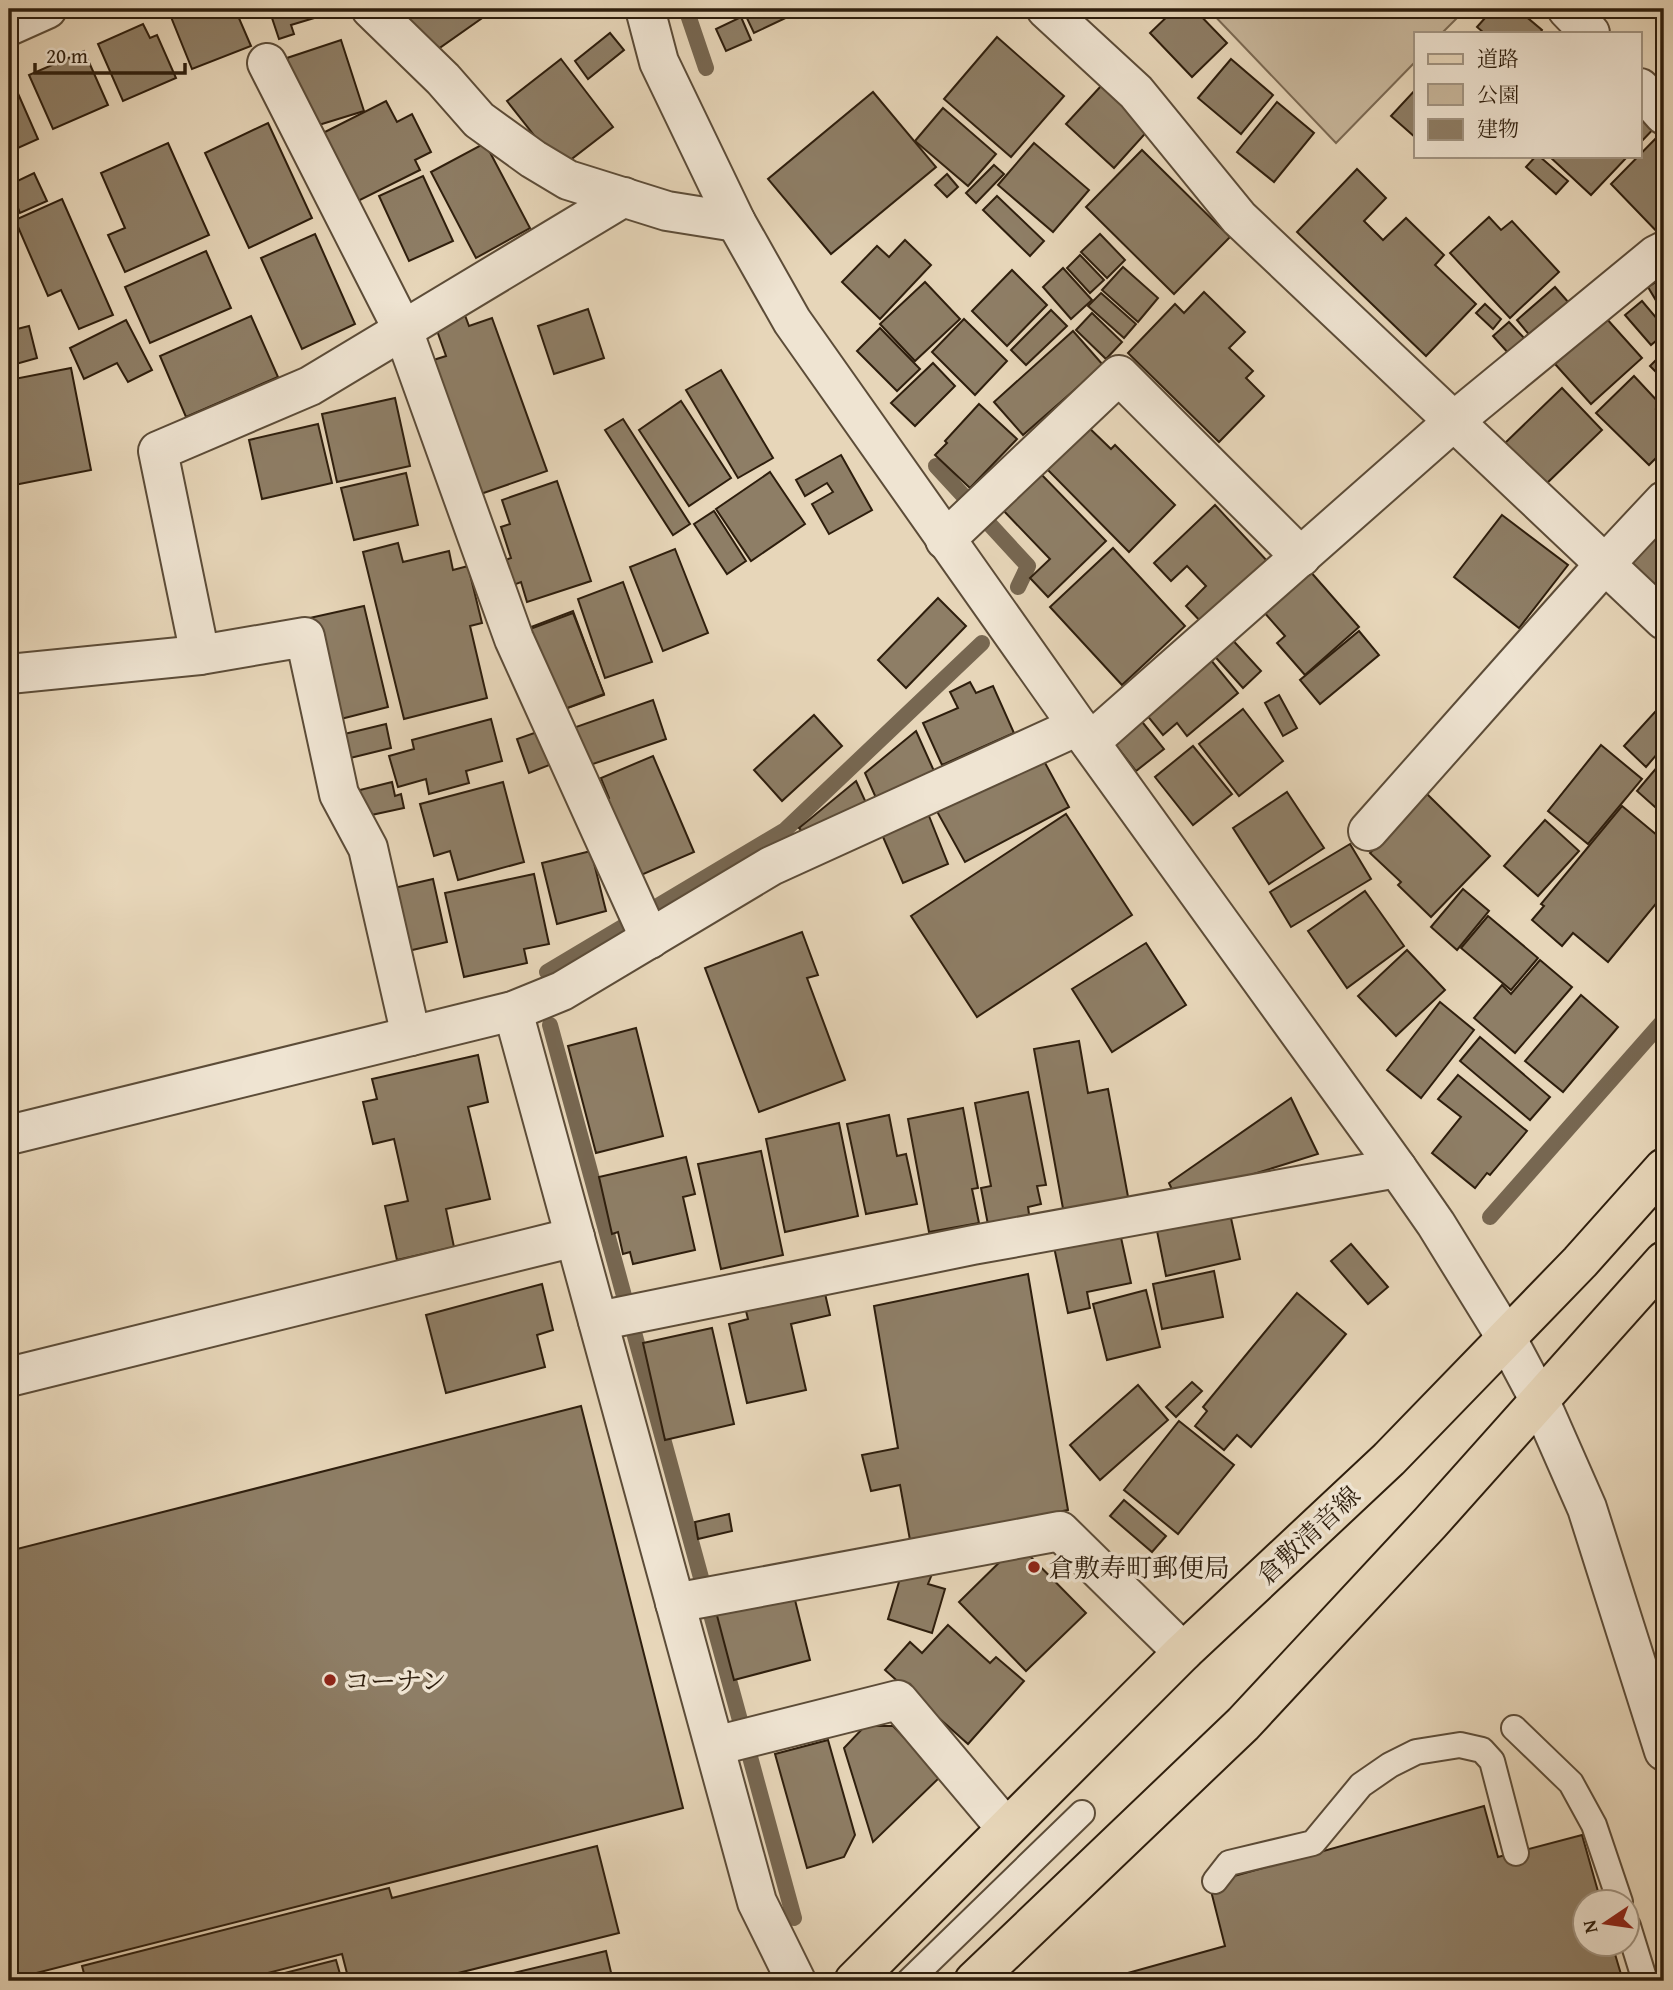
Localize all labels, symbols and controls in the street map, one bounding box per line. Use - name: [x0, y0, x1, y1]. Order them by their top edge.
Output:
- scale bar: [35, 32, 186, 76]
- legend: [1414, 32, 1642, 158]
- text: 20 m: [46, 40, 88, 71]
- text: 道路: [1477, 43, 1519, 74]
- text: 公園: [1477, 79, 1519, 110]
- text: 建物: [1477, 113, 1519, 144]
- street label: 倉敷清音線: [1247, 1476, 1369, 1594]
- place label: 倉敷寿町郵便局: [1048, 1548, 1230, 1587]
- marker: 倉敷寿町郵便局: [1026, 1559, 1042, 1575]
- place label: コーナン: [344, 1661, 447, 1700]
- marker: コーナン: [322, 1672, 338, 1688]
- north arrow: [1572, 1888, 1642, 1958]
- text: N: [1574, 1917, 1605, 1936]

